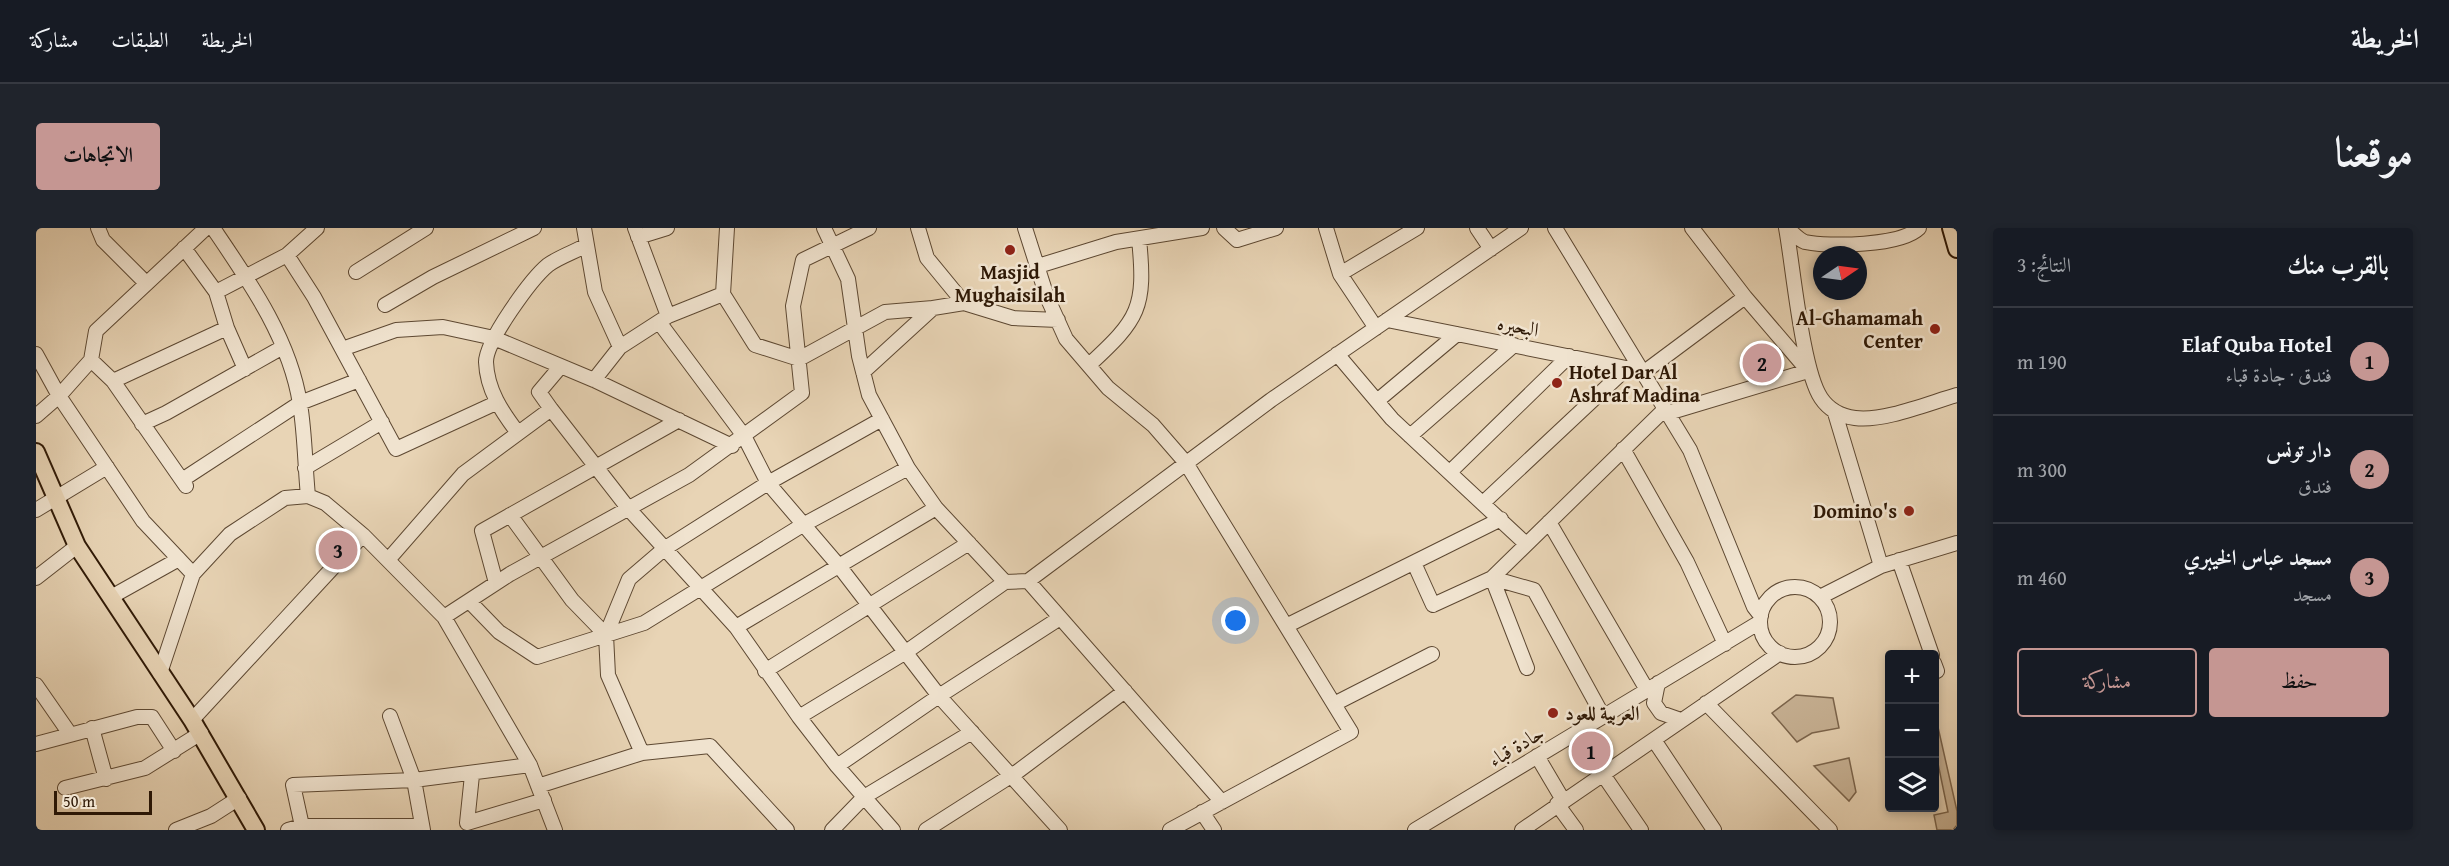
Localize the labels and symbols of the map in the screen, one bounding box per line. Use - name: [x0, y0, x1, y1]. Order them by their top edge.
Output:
- marker: Masjid Mughaisilah: [1003, 243, 1017, 257]
- north arrow: [1813, 246, 1867, 300]
- place label: Masjid Mughaisilah: [955, 257, 1065, 309]
- place label: Al-Ghamamah Center: [1796, 303, 1923, 355]
- street label: البحيره: [1495, 307, 1541, 344]
- marker: Al-Ghamamah Center: [1928, 322, 1942, 336]
- pin: 2: [1742, 340, 1782, 386]
- place label: Hotel Dar Al Ashraf Madina: [1569, 357, 1701, 409]
- marker: Hotel Dar Al Ashraf Madina: [1550, 376, 1564, 390]
- place label: Domino's: [1813, 496, 1897, 525]
- marker: Domino's: [1902, 504, 1916, 518]
- pin: 3: [318, 528, 358, 572]
- your location: [1221, 606, 1250, 635]
- place label: العربية للعود: [1565, 698, 1640, 727]
- marker: العربية للعود: [1546, 706, 1560, 720]
- street label: جادة قباء: [1482, 718, 1549, 774]
- pin: 1: [1572, 728, 1610, 774]
- scale bar: [54, 788, 152, 816]

